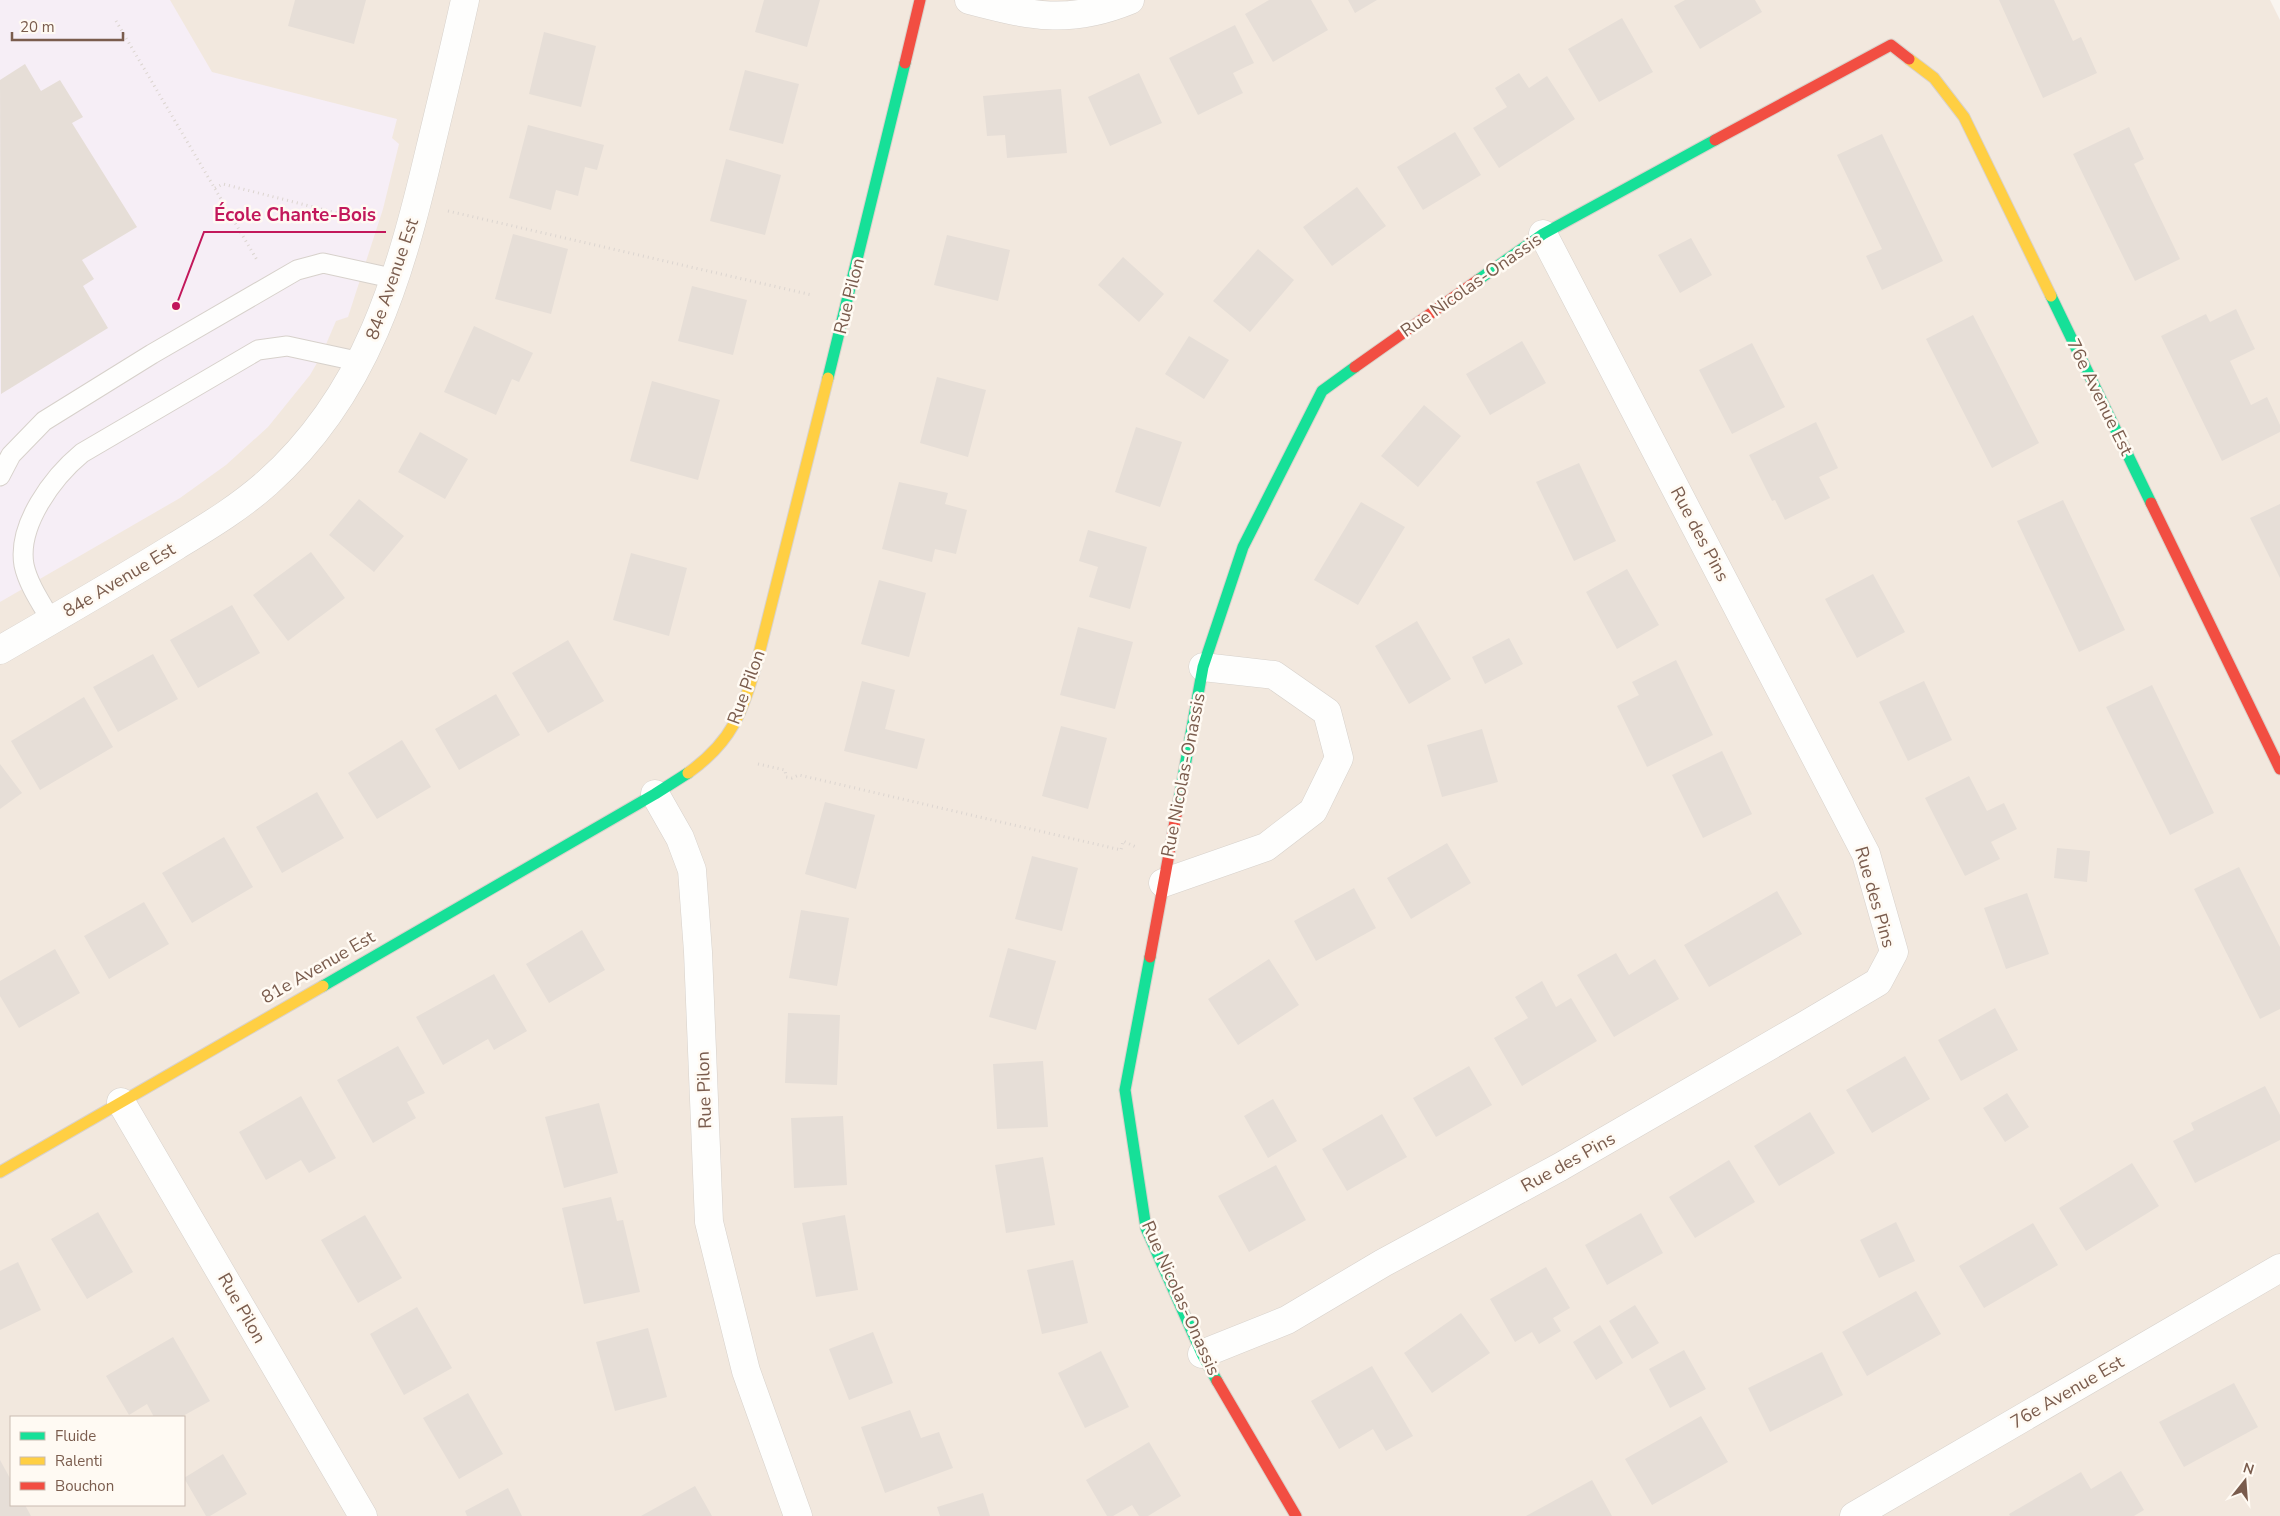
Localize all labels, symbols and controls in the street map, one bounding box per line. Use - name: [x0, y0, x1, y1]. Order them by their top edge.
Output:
- scale bar: [12, 10, 124, 42]
- text: 20 m: [20, 17, 55, 37]
- callout: École Chante-Bois: [204, 198, 386, 232]
- text: École Chante-Bois: [214, 202, 376, 228]
- street label: 84e Avenue Est: [360, 214, 424, 343]
- street label: Rue Nicolas-Onassis: [1396, 227, 1546, 343]
- street label: Rue Pilon: [828, 256, 870, 336]
- street label: 76e Avenue Est: [2061, 335, 2139, 460]
- street label: Rue des Pins: [1665, 482, 1735, 586]
- street label: 84e Avenue Est: [58, 537, 180, 623]
- street label: Rue Pilon: [721, 647, 771, 727]
- street label: Rue Nicolas-Onassis: [1155, 691, 1211, 859]
- street label: Rue des Pins: [1849, 844, 1901, 950]
- street label: 81e Avenue Est: [257, 925, 380, 1009]
- street label: Rue Pilon: [691, 1051, 717, 1129]
- street label: Rue des Pins: [1517, 1126, 1619, 1198]
- street label: Rue Nicolas-Onassis: [1136, 1217, 1226, 1379]
- street label: Rue Pilon: [212, 1268, 272, 1348]
- street label: 76e Avenue Est: [2006, 1350, 2129, 1434]
- legend: [10, 1416, 185, 1506]
- text: Fluide: [55, 1426, 96, 1446]
- text: Ralenti: [55, 1451, 103, 1471]
- north arrow: [2220, 1456, 2270, 1506]
- text: N: [2241, 1458, 2256, 1480]
- text: Bouchon: [55, 1476, 114, 1496]

